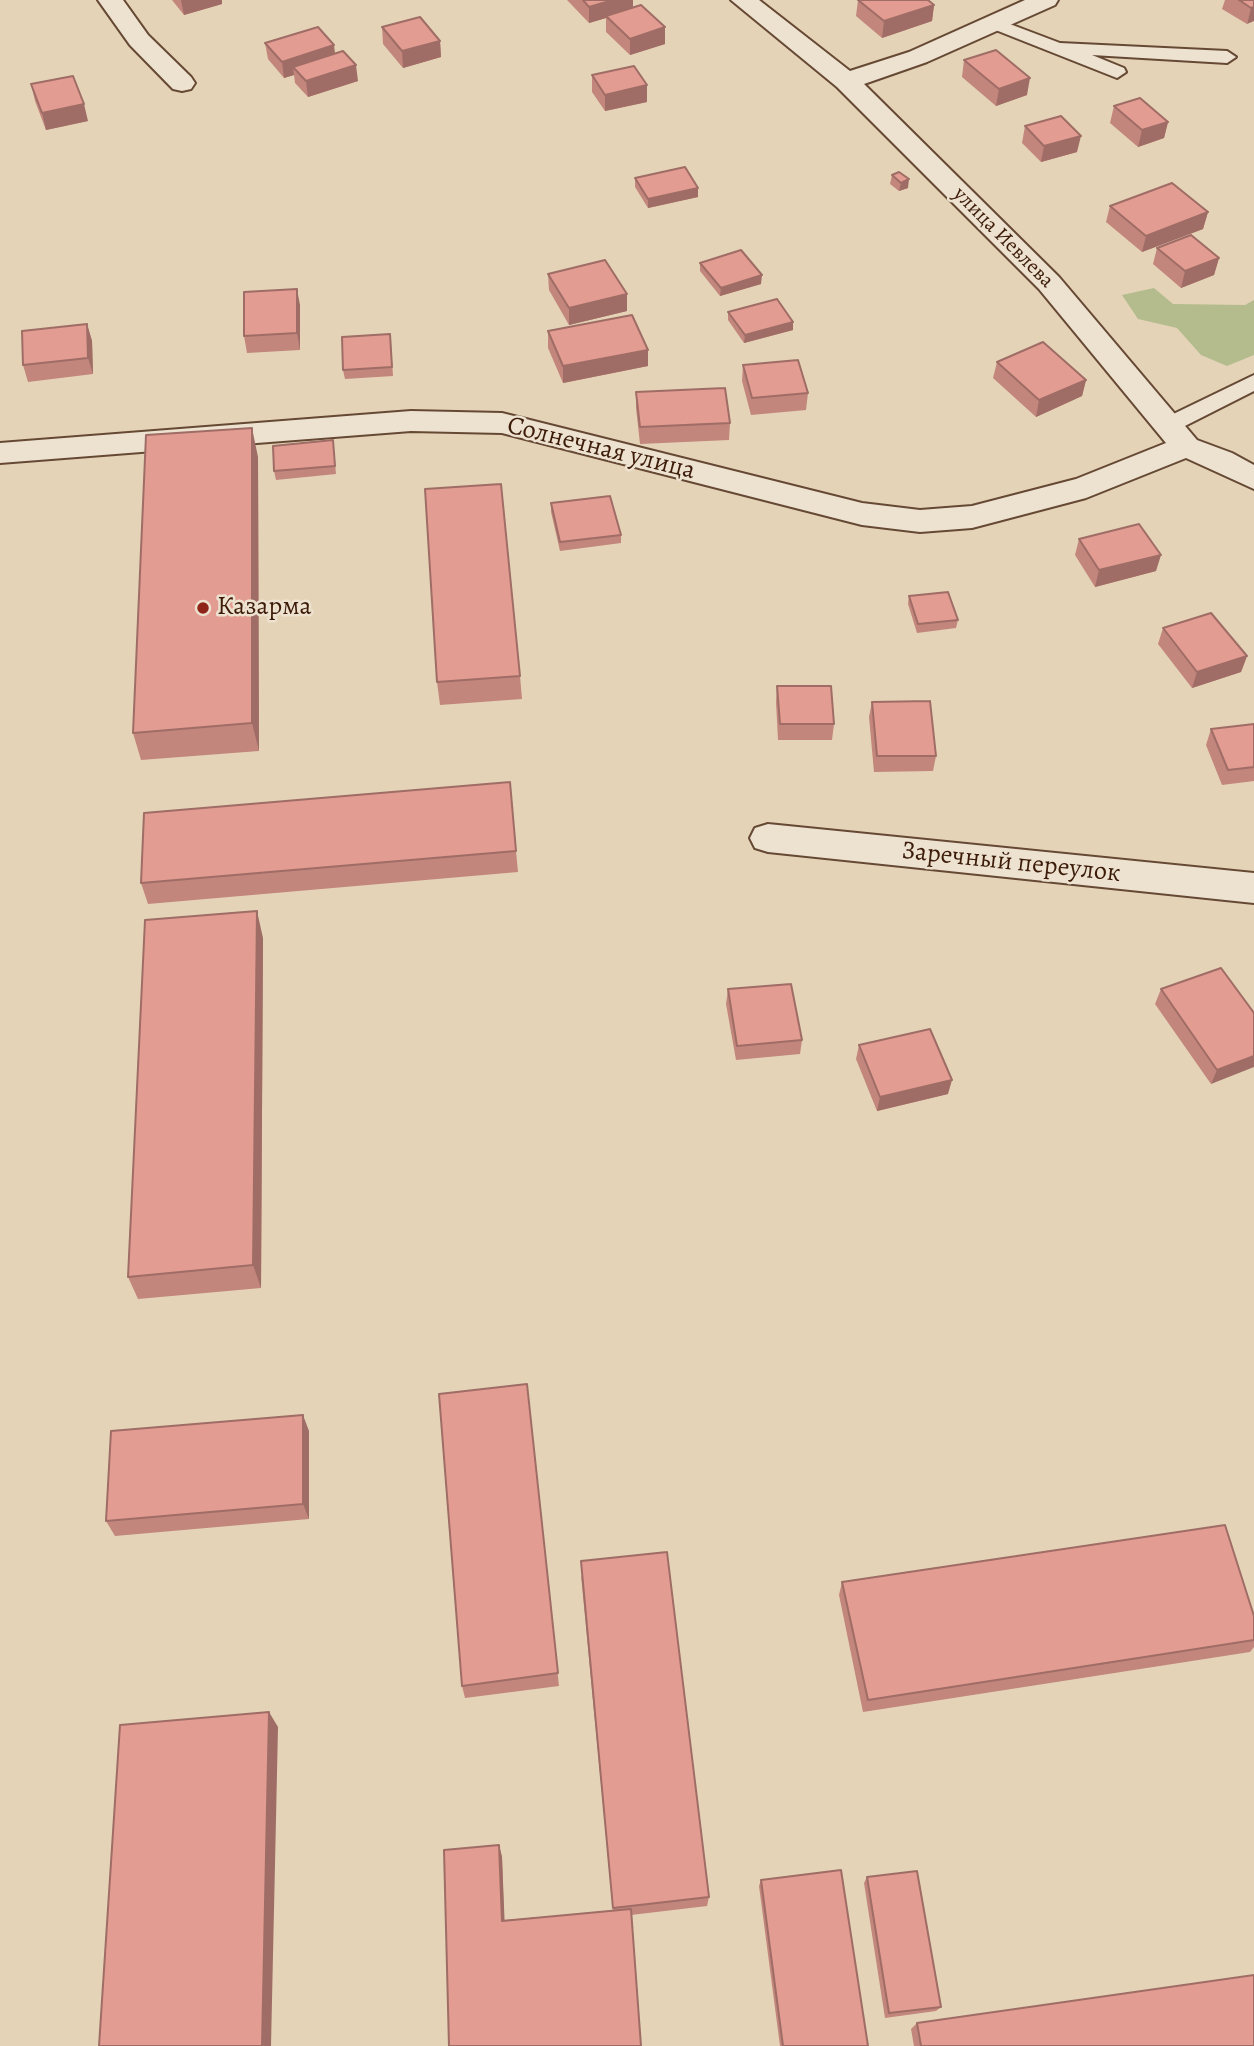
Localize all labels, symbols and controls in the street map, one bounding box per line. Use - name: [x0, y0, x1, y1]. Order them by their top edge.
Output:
- street label: улица Иевлева: [947, 182, 1059, 294]
- street label: Солнечная улица: [504, 411, 698, 487]
- place label: Казарма: [217, 592, 312, 624]
- marker: Казарма: [195, 600, 211, 616]
- street label: Заречный переулок: [900, 836, 1122, 890]

